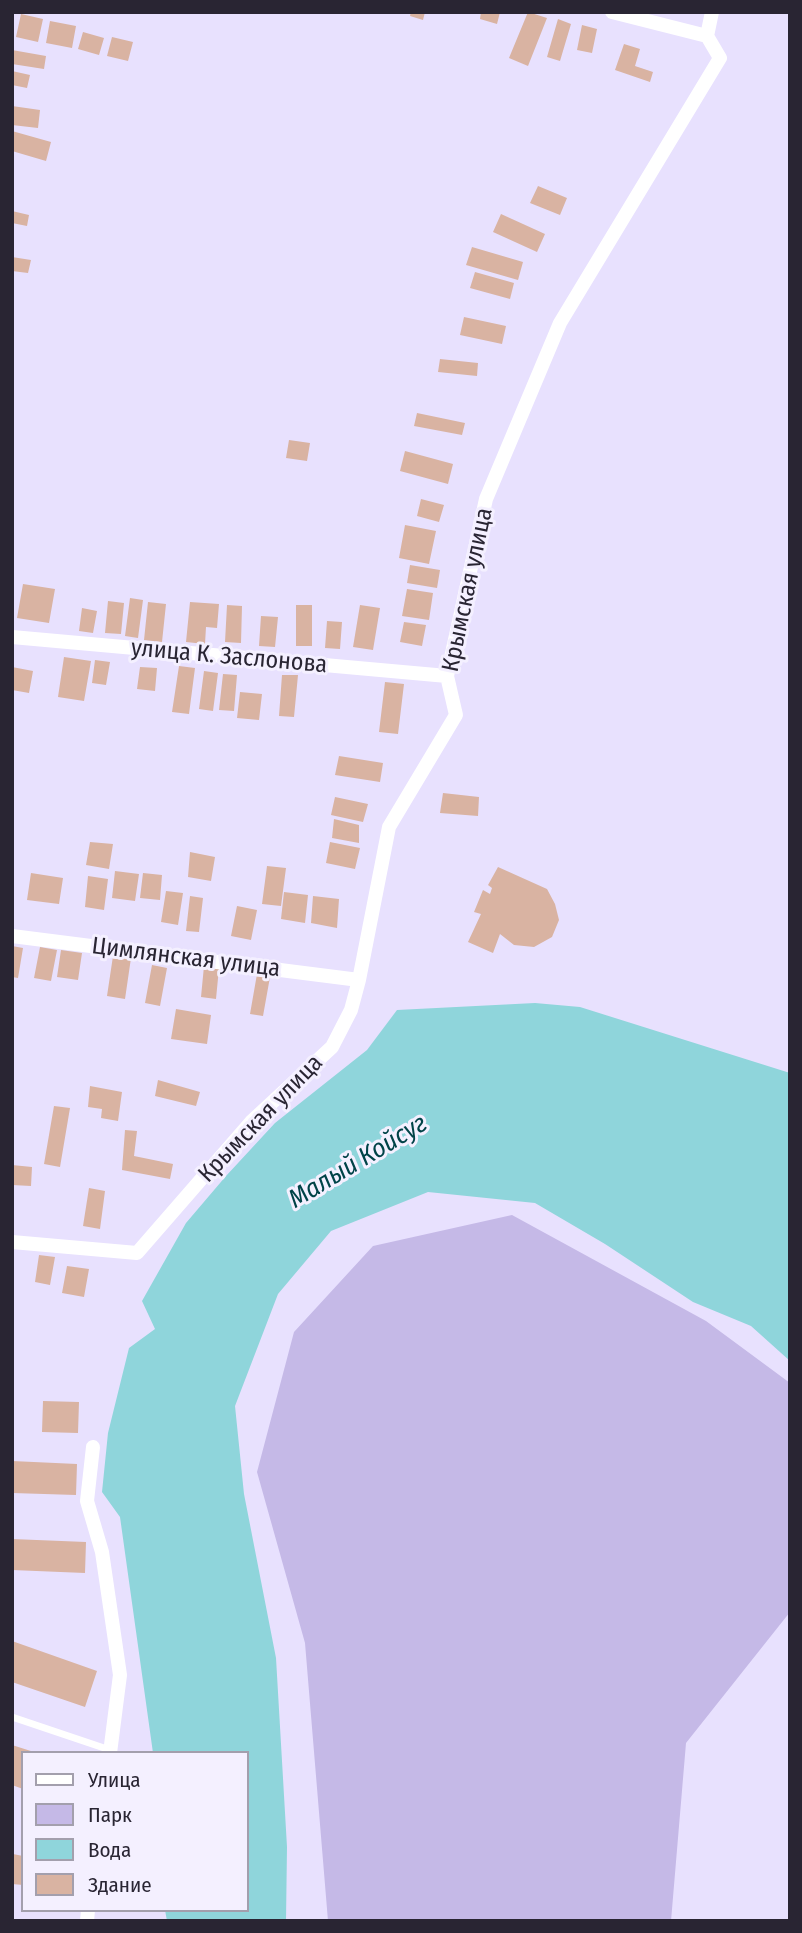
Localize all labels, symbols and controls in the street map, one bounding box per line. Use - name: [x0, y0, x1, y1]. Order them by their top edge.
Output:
- street label: Крымская улица: [437, 505, 499, 675]
- street label: улица К. Заслонова: [130, 634, 328, 680]
- street label: Цимлянская улица: [90, 932, 282, 984]
- street label: Крымская улица: [193, 1049, 329, 1189]
- water label: Малый Койсуг: [283, 1108, 433, 1216]
- legend: [21, 1751, 248, 1912]
- text: Улица: [88, 1767, 141, 1793]
- text: Парк: [88, 1802, 132, 1828]
- text: Вода: [88, 1837, 131, 1863]
- text: Здание: [88, 1872, 152, 1898]

